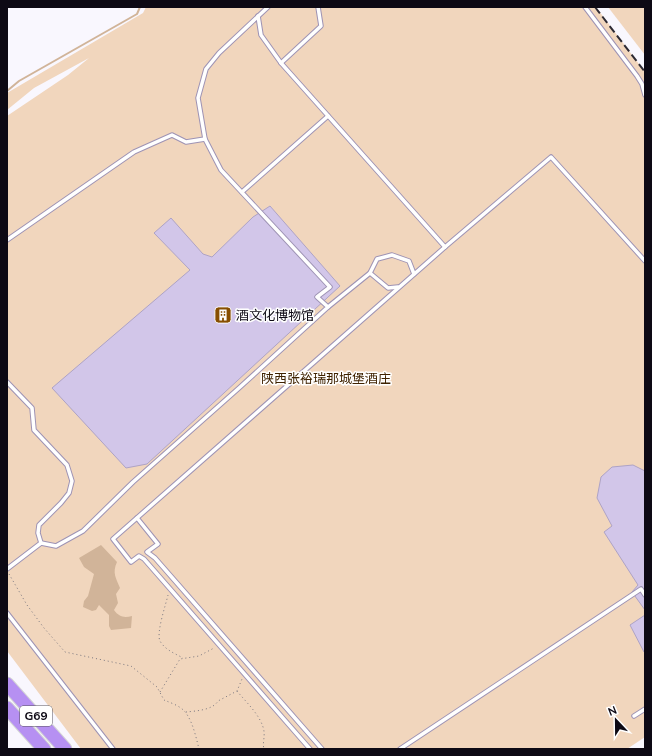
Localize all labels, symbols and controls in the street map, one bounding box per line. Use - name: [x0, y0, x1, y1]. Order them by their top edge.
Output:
- building icon: 酒文化博物馆: [213, 305, 233, 325]
- place label: 酒文化博物馆: [236, 307, 314, 325]
- park label: 陕西张裕瑞那城堡酒庄: [261, 370, 391, 388]
- north arrow: [596, 700, 636, 740]
- text: N: [606, 703, 619, 720]
- road number: G69: [20, 706, 52, 726]

